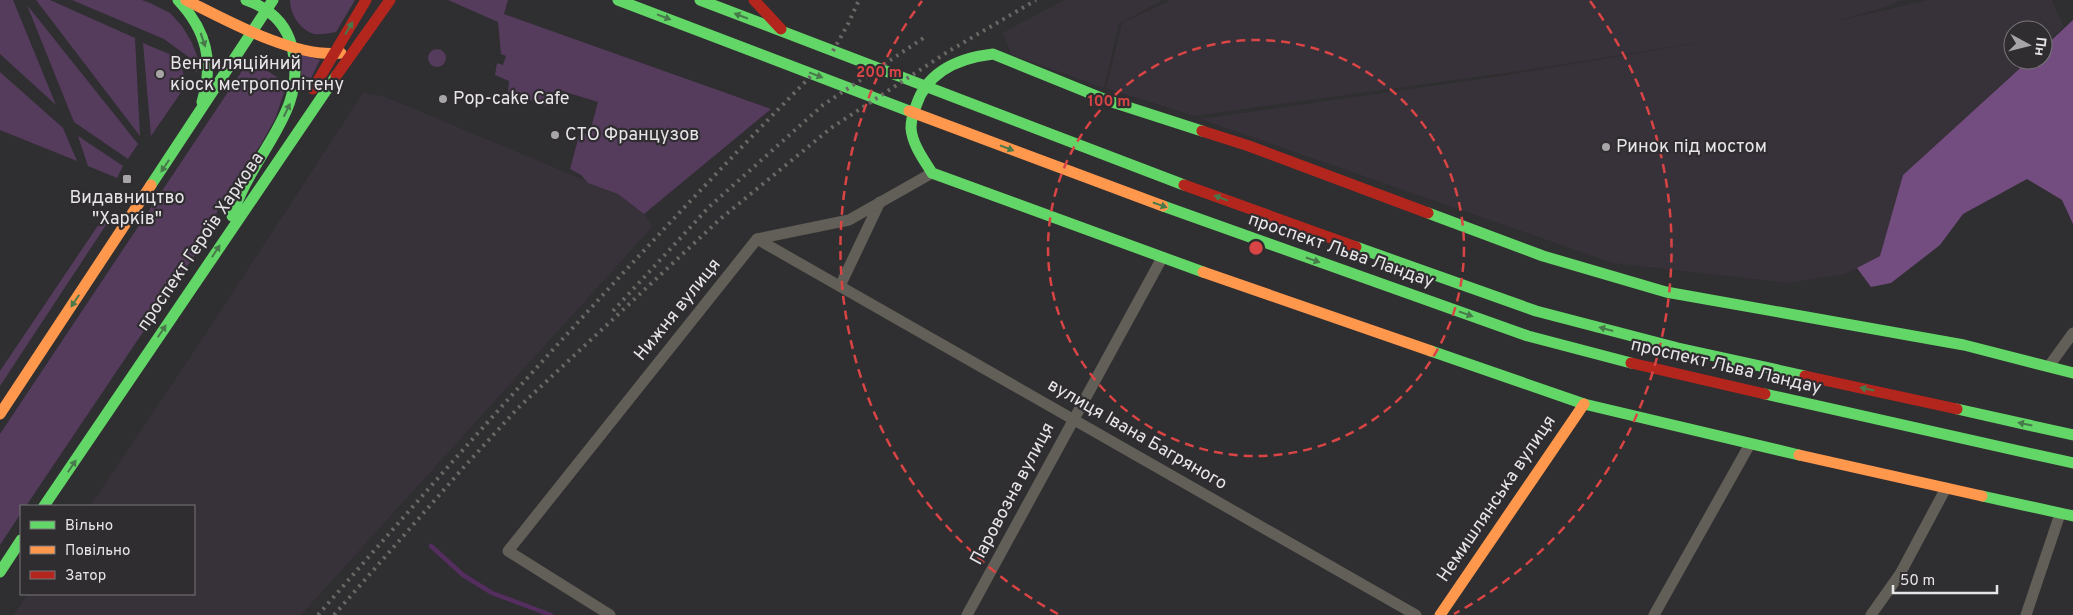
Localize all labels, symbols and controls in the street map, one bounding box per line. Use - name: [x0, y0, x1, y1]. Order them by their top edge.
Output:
- one-way arrow: [734, 12, 749, 19]
- one-way arrow: [657, 14, 671, 22]
- north arrow: [2003, 20, 2053, 70]
- one-way arrow: [344, 21, 353, 34]
- one-way arrow: [200, 33, 208, 48]
- text: Пн: [2030, 36, 2049, 57]
- place label: Вентиляційний кіоск метрополітену: [170, 53, 344, 97]
- text: 200 m: [856, 64, 902, 83]
- marker: Вентиляційний кіоск метрополітену: [154, 68, 166, 80]
- one-way arrow: [809, 71, 824, 79]
- place label: Pop-cake Cafe: [453, 88, 570, 111]
- marker: Pop-cake Cafe: [437, 93, 449, 105]
- text: 100 m: [1088, 93, 1130, 112]
- one-way arrow: [283, 102, 291, 117]
- place label: СТО Французов: [565, 124, 699, 147]
- marker: СТО Французов: [549, 129, 561, 141]
- place label: Ринок під мостом: [1616, 136, 1767, 159]
- marker: Ринок під мостом: [1600, 141, 1612, 153]
- one-way arrow: [1000, 145, 1015, 153]
- street label: проспект Героїв Харкова: [132, 148, 270, 336]
- one-way arrow: [160, 159, 170, 173]
- marker: Видавництво "Харків": [121, 173, 133, 185]
- place label: Видавництво "Харків": [69, 187, 185, 231]
- one-way arrow: [1213, 194, 1228, 201]
- one-way arrow: [1152, 202, 1167, 209]
- street label: проспект Льва Ландау: [1245, 208, 1437, 294]
- centre of rings: [1247, 239, 1265, 257]
- one-way arrow: [212, 244, 221, 258]
- street label: Нижня вулиця: [630, 254, 726, 366]
- one-way arrow: [1306, 256, 1321, 264]
- one-way arrow: [70, 294, 80, 308]
- one-way arrow: [1459, 310, 1474, 318]
- one-way arrow: [158, 324, 167, 338]
- one-way arrow: [1599, 325, 1614, 333]
- street label: проспект Льва Ландау: [1628, 334, 1824, 400]
- street label: вулиця Івана Багряного: [1043, 374, 1231, 496]
- one-way arrow: [1858, 385, 1874, 393]
- street label: Немишлянська вулиця: [1433, 411, 1561, 587]
- street label: Паровозна вулиця: [966, 419, 1060, 569]
- one-way arrow: [2018, 420, 2033, 428]
- one-way arrow: [67, 459, 76, 473]
- legend: [20, 505, 195, 595]
- text: Вільно: [65, 517, 113, 536]
- text: Повільно: [65, 542, 130, 561]
- scale bar: [1893, 562, 1997, 594]
- text: Затор: [65, 567, 106, 586]
- text: 50 m: [1900, 572, 1935, 591]

